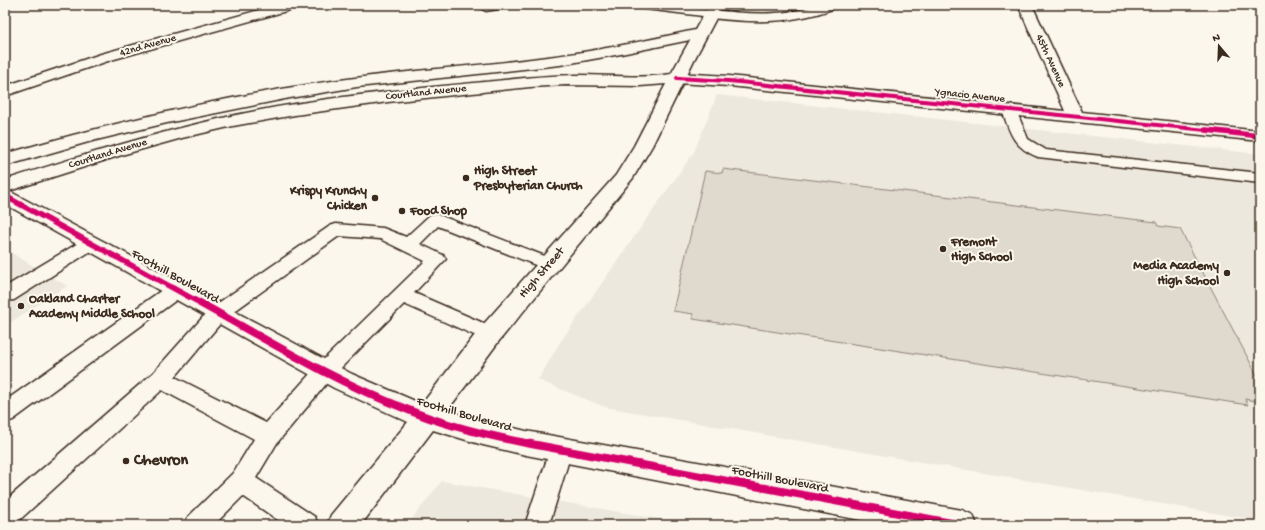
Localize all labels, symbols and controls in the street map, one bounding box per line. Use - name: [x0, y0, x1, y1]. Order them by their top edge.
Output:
- north arrow: [1199, 26, 1239, 66]
- street label: 42nd Avenue: [118, 32, 178, 60]
- text: N: [1211, 32, 1222, 45]
- street label: 45th Avenue: [1033, 33, 1068, 90]
- street label: Courtland Avenue: [385, 83, 467, 103]
- street label: Ygnacio Avenue: [933, 86, 1006, 106]
- street label: Courtland Avenue: [67, 136, 149, 172]
- place label: High Street Presbyterian Church: [473, 164, 583, 194]
- marker: High Street Presbyterian Church: [461, 173, 471, 183]
- place label: Krispy Krunchy Chicken: [289, 184, 368, 214]
- marker: Krispy Krunchy Chicken: [370, 193, 380, 203]
- place label: Food Shop: [409, 204, 468, 220]
- marker: Food Shop: [397, 206, 407, 216]
- place label: Fremont High School: [950, 235, 1013, 265]
- street label: High Street: [516, 243, 569, 301]
- marker: Fremont High School: [938, 244, 948, 254]
- street label: Foothill Boulevard: [127, 246, 223, 308]
- place label: Media Academy High School: [1133, 259, 1220, 289]
- marker: Media Academy High School: [1222, 268, 1232, 278]
- place label: Oakland Charter Academy Middle School: [28, 292, 155, 322]
- marker: Oakland Charter Academy Middle School: [16, 301, 26, 311]
- street label: Foothill Boulevard: [414, 394, 515, 436]
- place label: Chevron: [133, 452, 189, 471]
- marker: Chevron: [121, 456, 131, 466]
- street label: Foothill Boulevard: [729, 463, 831, 497]

